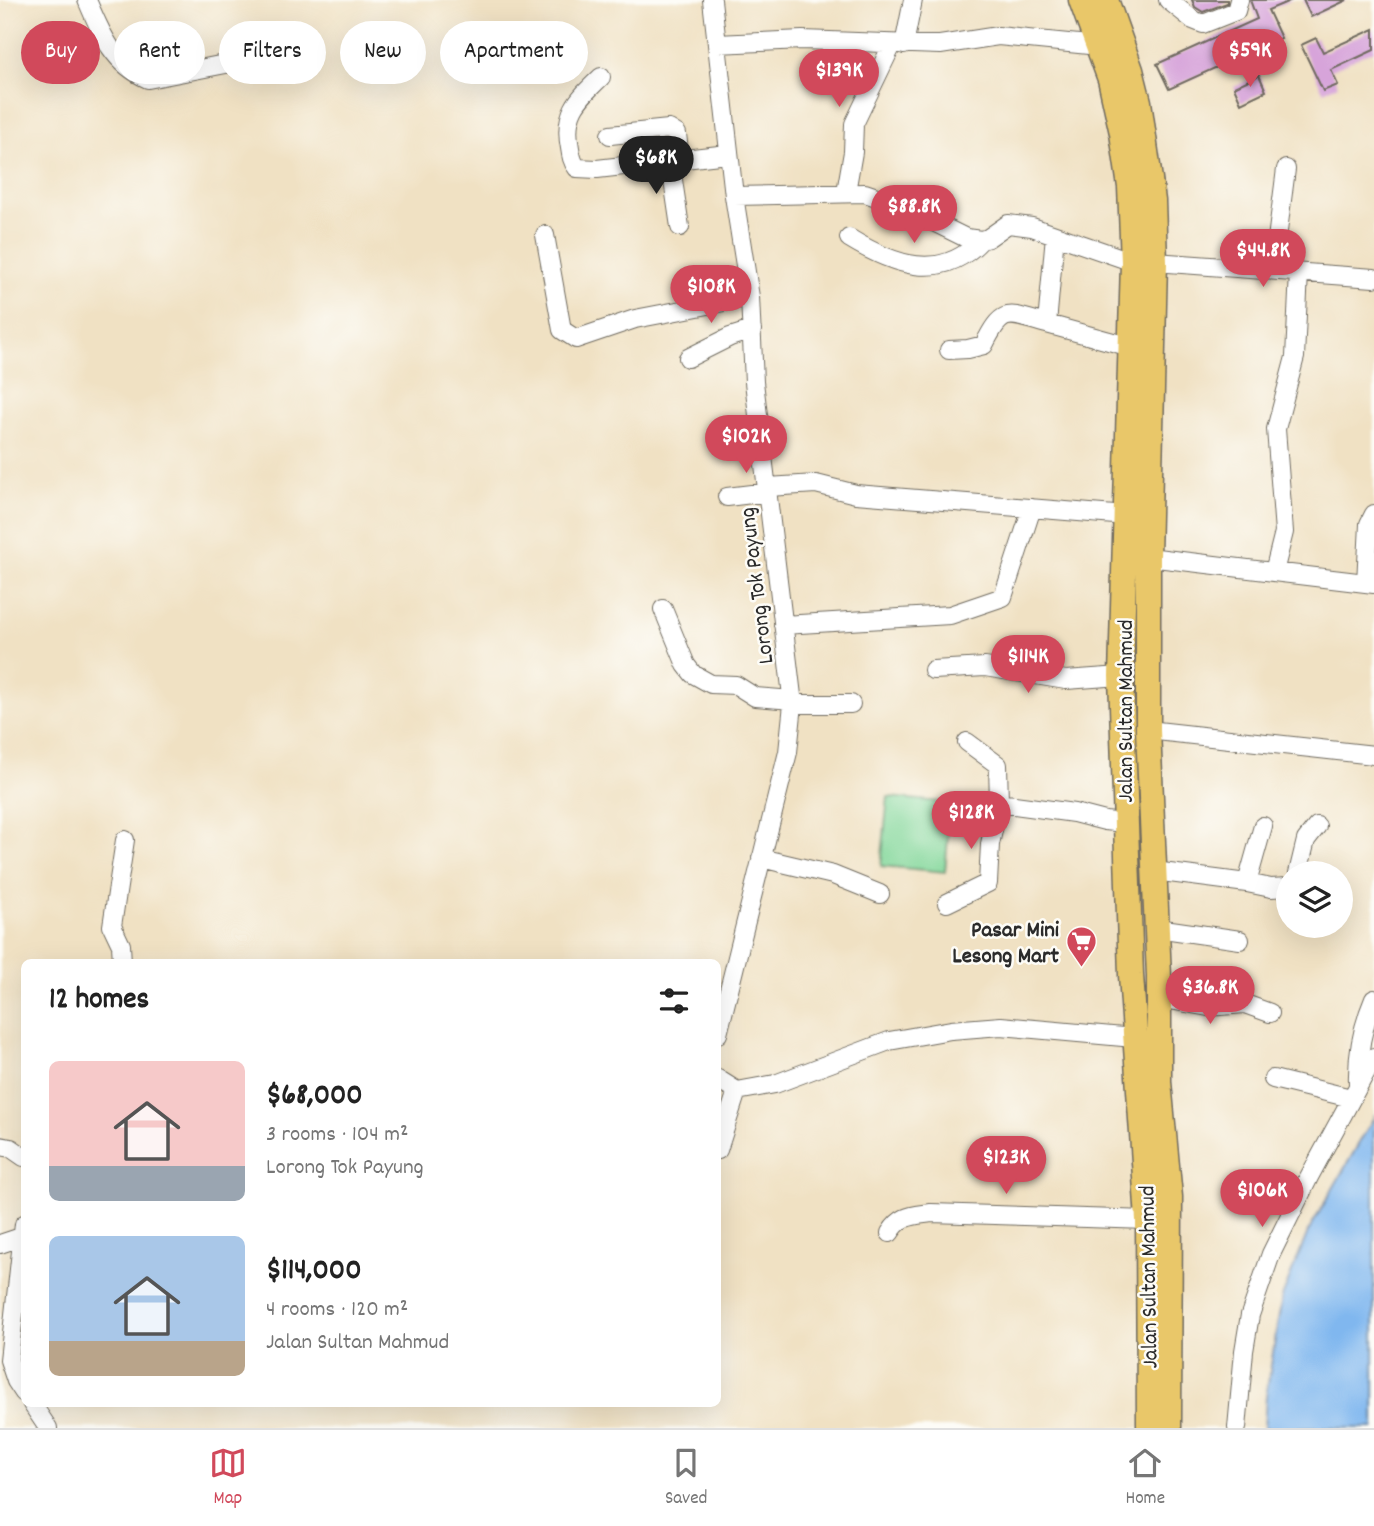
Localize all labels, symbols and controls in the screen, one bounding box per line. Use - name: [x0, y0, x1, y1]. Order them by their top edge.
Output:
- chip: Buy: [21, 21, 100, 84]
- chip: Rent: [114, 21, 205, 84]
- chip: Filters: [219, 21, 326, 84]
- chip: New: [340, 21, 426, 84]
- chip: Apartment: [440, 21, 588, 84]
- pin: $59K: [1209, 29, 1291, 89]
- text: $59K: [1228, 35, 1272, 68]
- pin: $139K: [790, 50, 888, 109]
- text: $139K: [815, 55, 863, 88]
- pin: $68K: [615, 136, 697, 196]
- text: $68K: [635, 142, 677, 175]
- pin: $88.8K: [857, 186, 971, 245]
- text: $88.8K: [887, 191, 941, 224]
- pin: $44.8K: [1206, 230, 1320, 289]
- text: $44.8K: [1236, 235, 1290, 268]
- pin: $108K: [662, 266, 760, 325]
- text: $108K: [686, 271, 736, 304]
- pin: $102K: [697, 416, 795, 475]
- text: $102K: [721, 421, 771, 454]
- street label: Lorong Tok Payung: [732, 505, 784, 666]
- street label: Jalan Sultan Mahmud: [1111, 619, 1144, 803]
- pin: $114K: [979, 636, 1077, 695]
- text: $114K: [1007, 641, 1049, 674]
- pin: $128K: [922, 792, 1020, 851]
- text: $128K: [948, 797, 994, 830]
- map controls: [1276, 861, 1353, 938]
- button: layers: [1276, 861, 1353, 938]
- place label: Pasar Mini Lesong Mart: [952, 915, 1060, 974]
- supermarket icon: Pasar Mini Lesong Mart: [1065, 924, 1099, 968]
- pin: $36.8K: [1153, 967, 1267, 1026]
- text: $36.8K: [1182, 972, 1238, 1005]
- text: 12 homes: [49, 980, 149, 1023]
- icon: filters: [655, 982, 693, 1020]
- text: $68,000: [266, 1076, 363, 1119]
- icon: home: [105, 1089, 189, 1173]
- text: 3 rooms · 104 m²: [266, 1119, 408, 1152]
- pin: $123K: [957, 1136, 1055, 1196]
- text: $123K: [982, 1142, 1030, 1175]
- text: Lorong Tok Payung: [266, 1152, 424, 1185]
- pin: $106K: [1213, 1170, 1311, 1229]
- text: $106K: [1236, 1175, 1288, 1208]
- street label: Jalan Sultan Mahmud: [1132, 1185, 1169, 1369]
- text: $114,000: [266, 1251, 362, 1294]
- icon: home: [105, 1264, 189, 1348]
- text: 4 rooms · 120 m²: [266, 1294, 408, 1327]
- text: Jalan Sultan Mahmud: [266, 1327, 449, 1360]
- tab: Map: [209, 1444, 247, 1513]
- tab: Saved: [665, 1444, 707, 1513]
- tab: Home: [1125, 1444, 1165, 1513]

